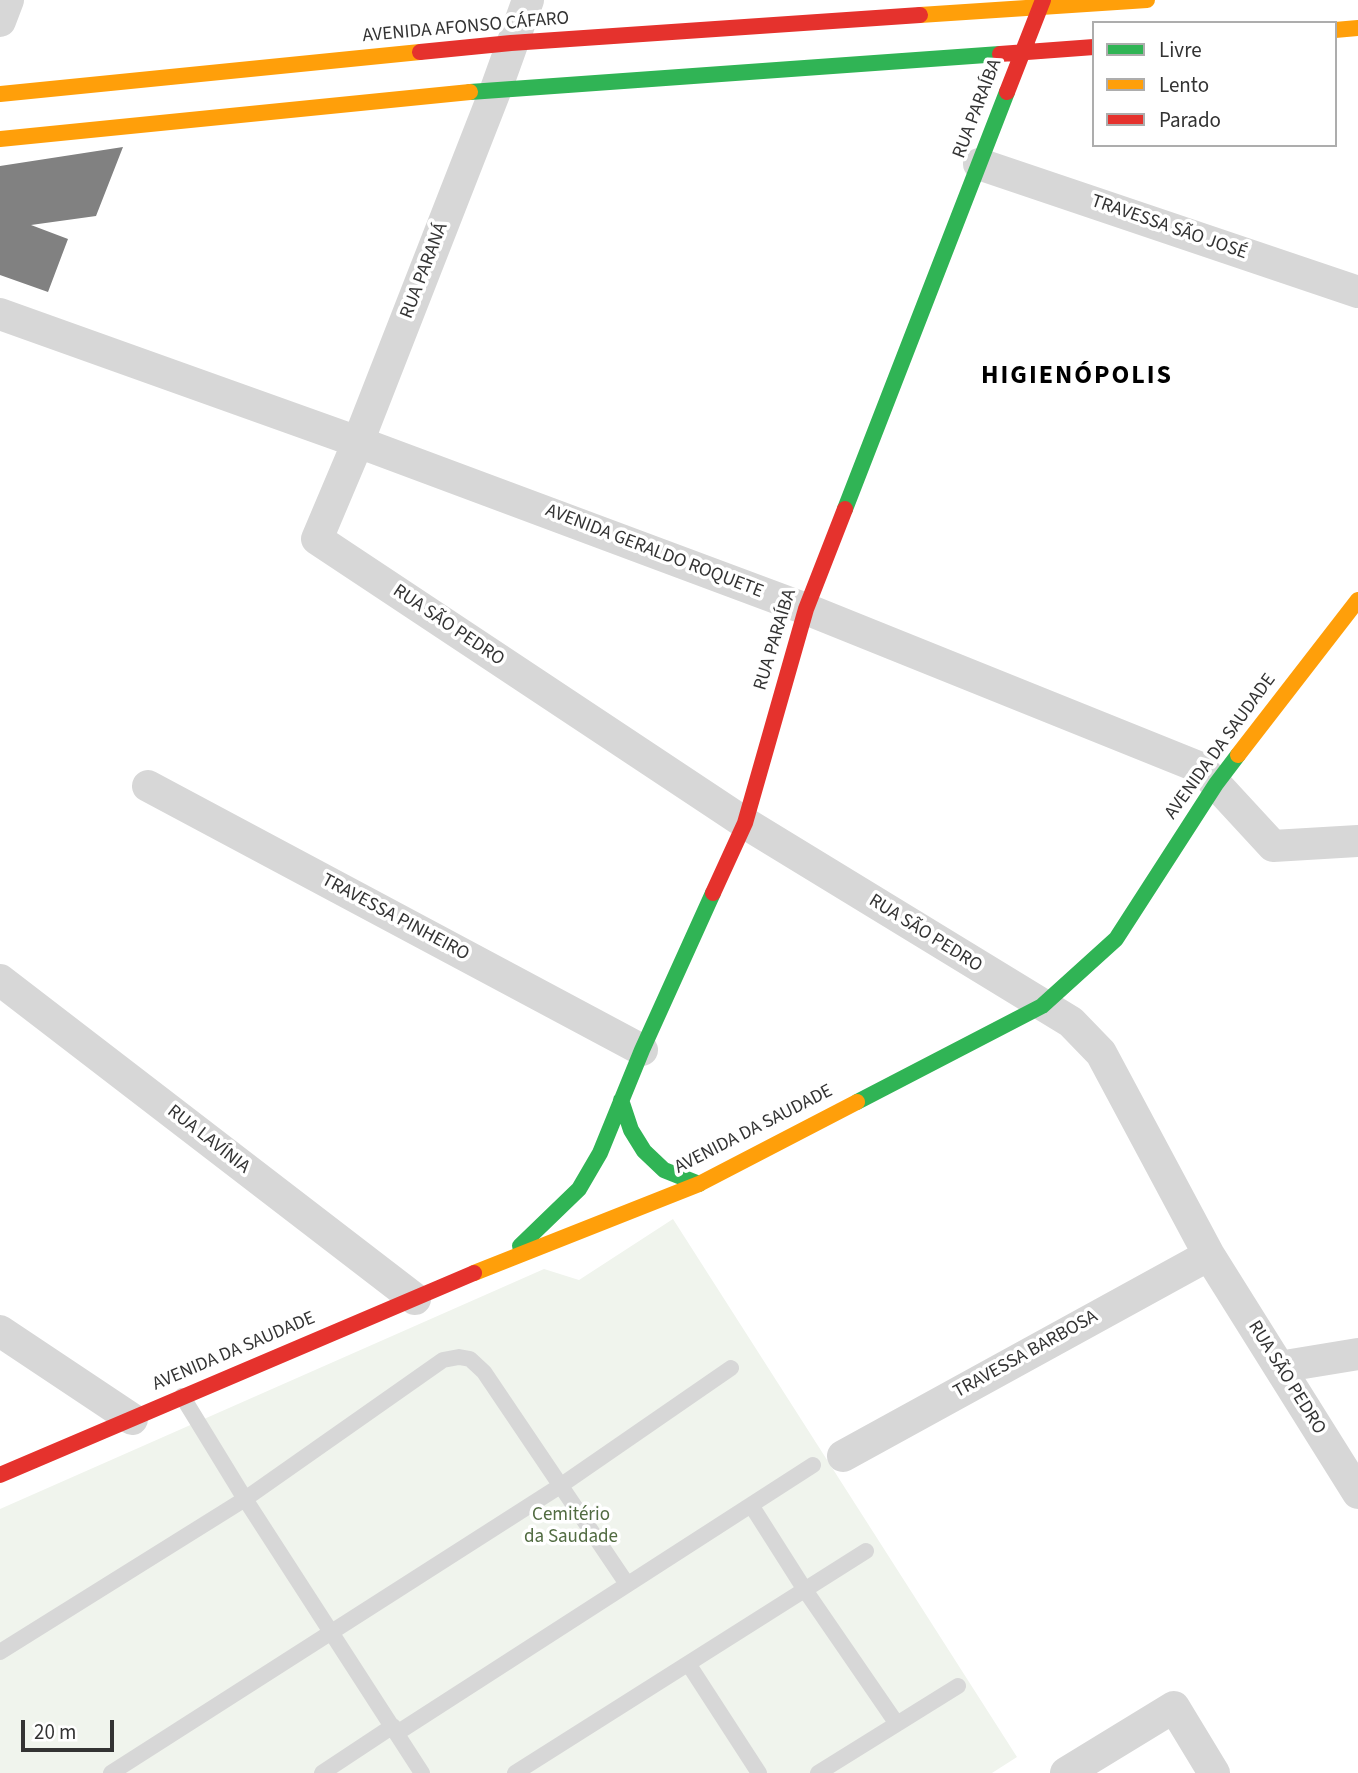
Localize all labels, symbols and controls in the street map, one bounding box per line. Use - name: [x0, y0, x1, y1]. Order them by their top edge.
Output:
- street label: AVENIDA AFONSO CÁFARO: [362, 8, 570, 48]
- legend: [1092, 21, 1337, 147]
- text: Livre: [1159, 35, 1202, 65]
- street label: RUA PARAÍBA: [949, 56, 1007, 162]
- text: Lento: [1159, 70, 1209, 100]
- text: Parado: [1159, 105, 1221, 135]
- street label: TRAVESSA SÃO JOSÉ: [1088, 191, 1250, 265]
- street label: RUA PARANÁ: [396, 220, 454, 322]
- district label: HIGIENÓPOLIS: [982, 361, 1172, 393]
- street label: AVENIDA GERALDO ROQUETE: [542, 500, 766, 604]
- street label: RUA SÃO PEDRO: [388, 580, 508, 672]
- street label: RUA PARAÍBA: [750, 587, 802, 693]
- street label: AVENIDA DA SAUDADE: [1161, 670, 1281, 824]
- street label: TRAVESSA PINHEIRO: [317, 869, 473, 967]
- street label: RUA SÃO PEDRO: [864, 890, 986, 978]
- street label: AVENIDA DA SAUDADE: [671, 1080, 837, 1180]
- street label: RUA LAVÍNIA: [162, 1101, 254, 1179]
- street label: TRAVESSA BARBOSA: [950, 1306, 1102, 1404]
- street label: AVENIDA DA SAUDADE: [149, 1307, 319, 1397]
- street label: RUA SÃO PEDRO: [1242, 1317, 1330, 1439]
- park label: Cemitério da Saudade: [524, 1505, 618, 1549]
- scale bar: [24, 1706, 117, 1750]
- text: 20 m: [34, 1717, 76, 1747]

